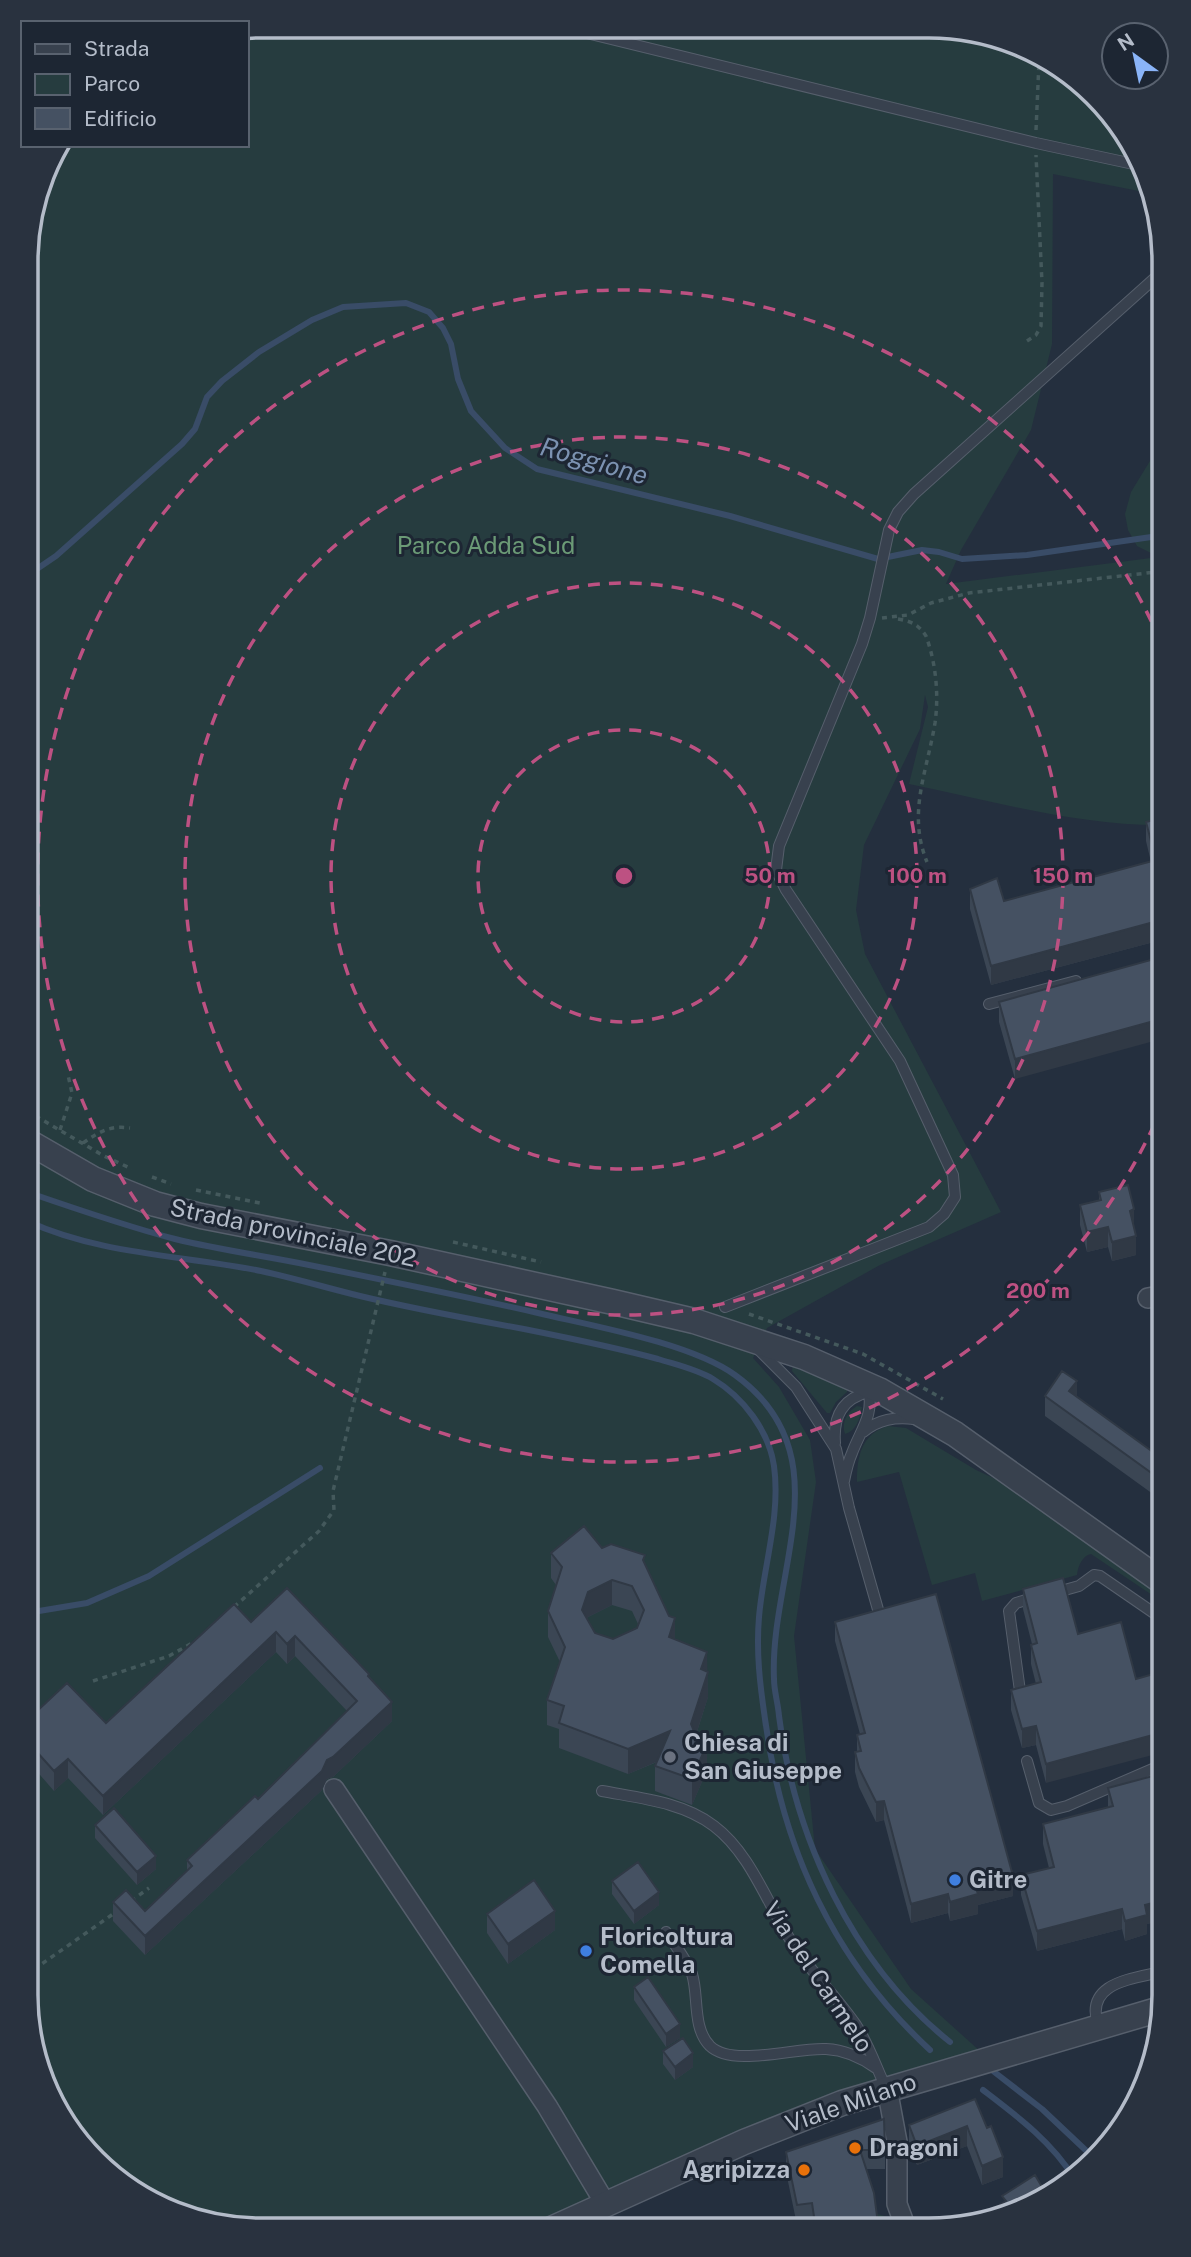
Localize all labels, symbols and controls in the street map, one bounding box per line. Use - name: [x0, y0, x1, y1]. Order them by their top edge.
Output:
- legend: [21, 21, 248, 147]
- north arrow: [1100, 21, 1170, 91]
- text: N: [1114, 28, 1138, 55]
- text: Strada: [84, 36, 149, 61]
- text: Parco: [84, 71, 140, 96]
- text: Edificio: [84, 106, 157, 131]
- water label: Roggione: [537, 430, 651, 491]
- park label: Parco Adda Sud: [397, 531, 575, 559]
- text: 50 m: [744, 863, 796, 888]
- text: 100 m: [887, 863, 947, 888]
- text: 150 m: [1033, 863, 1093, 888]
- centre of rings: [612, 864, 636, 888]
- street label: Strada provinciale 202: [168, 1192, 419, 1272]
- text: 200 m: [1006, 1278, 1070, 1303]
- place label: Chiesa di San Giuseppe: [684, 1728, 842, 1784]
- marker: Chiesa di San Giuseppe: [662, 1749, 678, 1765]
- place label: Gitre: [969, 1865, 1027, 1893]
- marker: Gitre: [947, 1872, 963, 1888]
- street label: Via del Carmelo: [758, 1896, 880, 2057]
- place label: Floricoltura Comella: [600, 1922, 733, 1978]
- marker: Floricoltura Comella: [578, 1943, 594, 1959]
- street label: Viale Milano: [782, 2067, 920, 2138]
- place label: Dragoni: [869, 2133, 959, 2161]
- marker: Dragoni: [847, 2140, 863, 2156]
- place label: Agripizza: [682, 2155, 790, 2183]
- marker: Agripizza: [796, 2162, 812, 2178]

